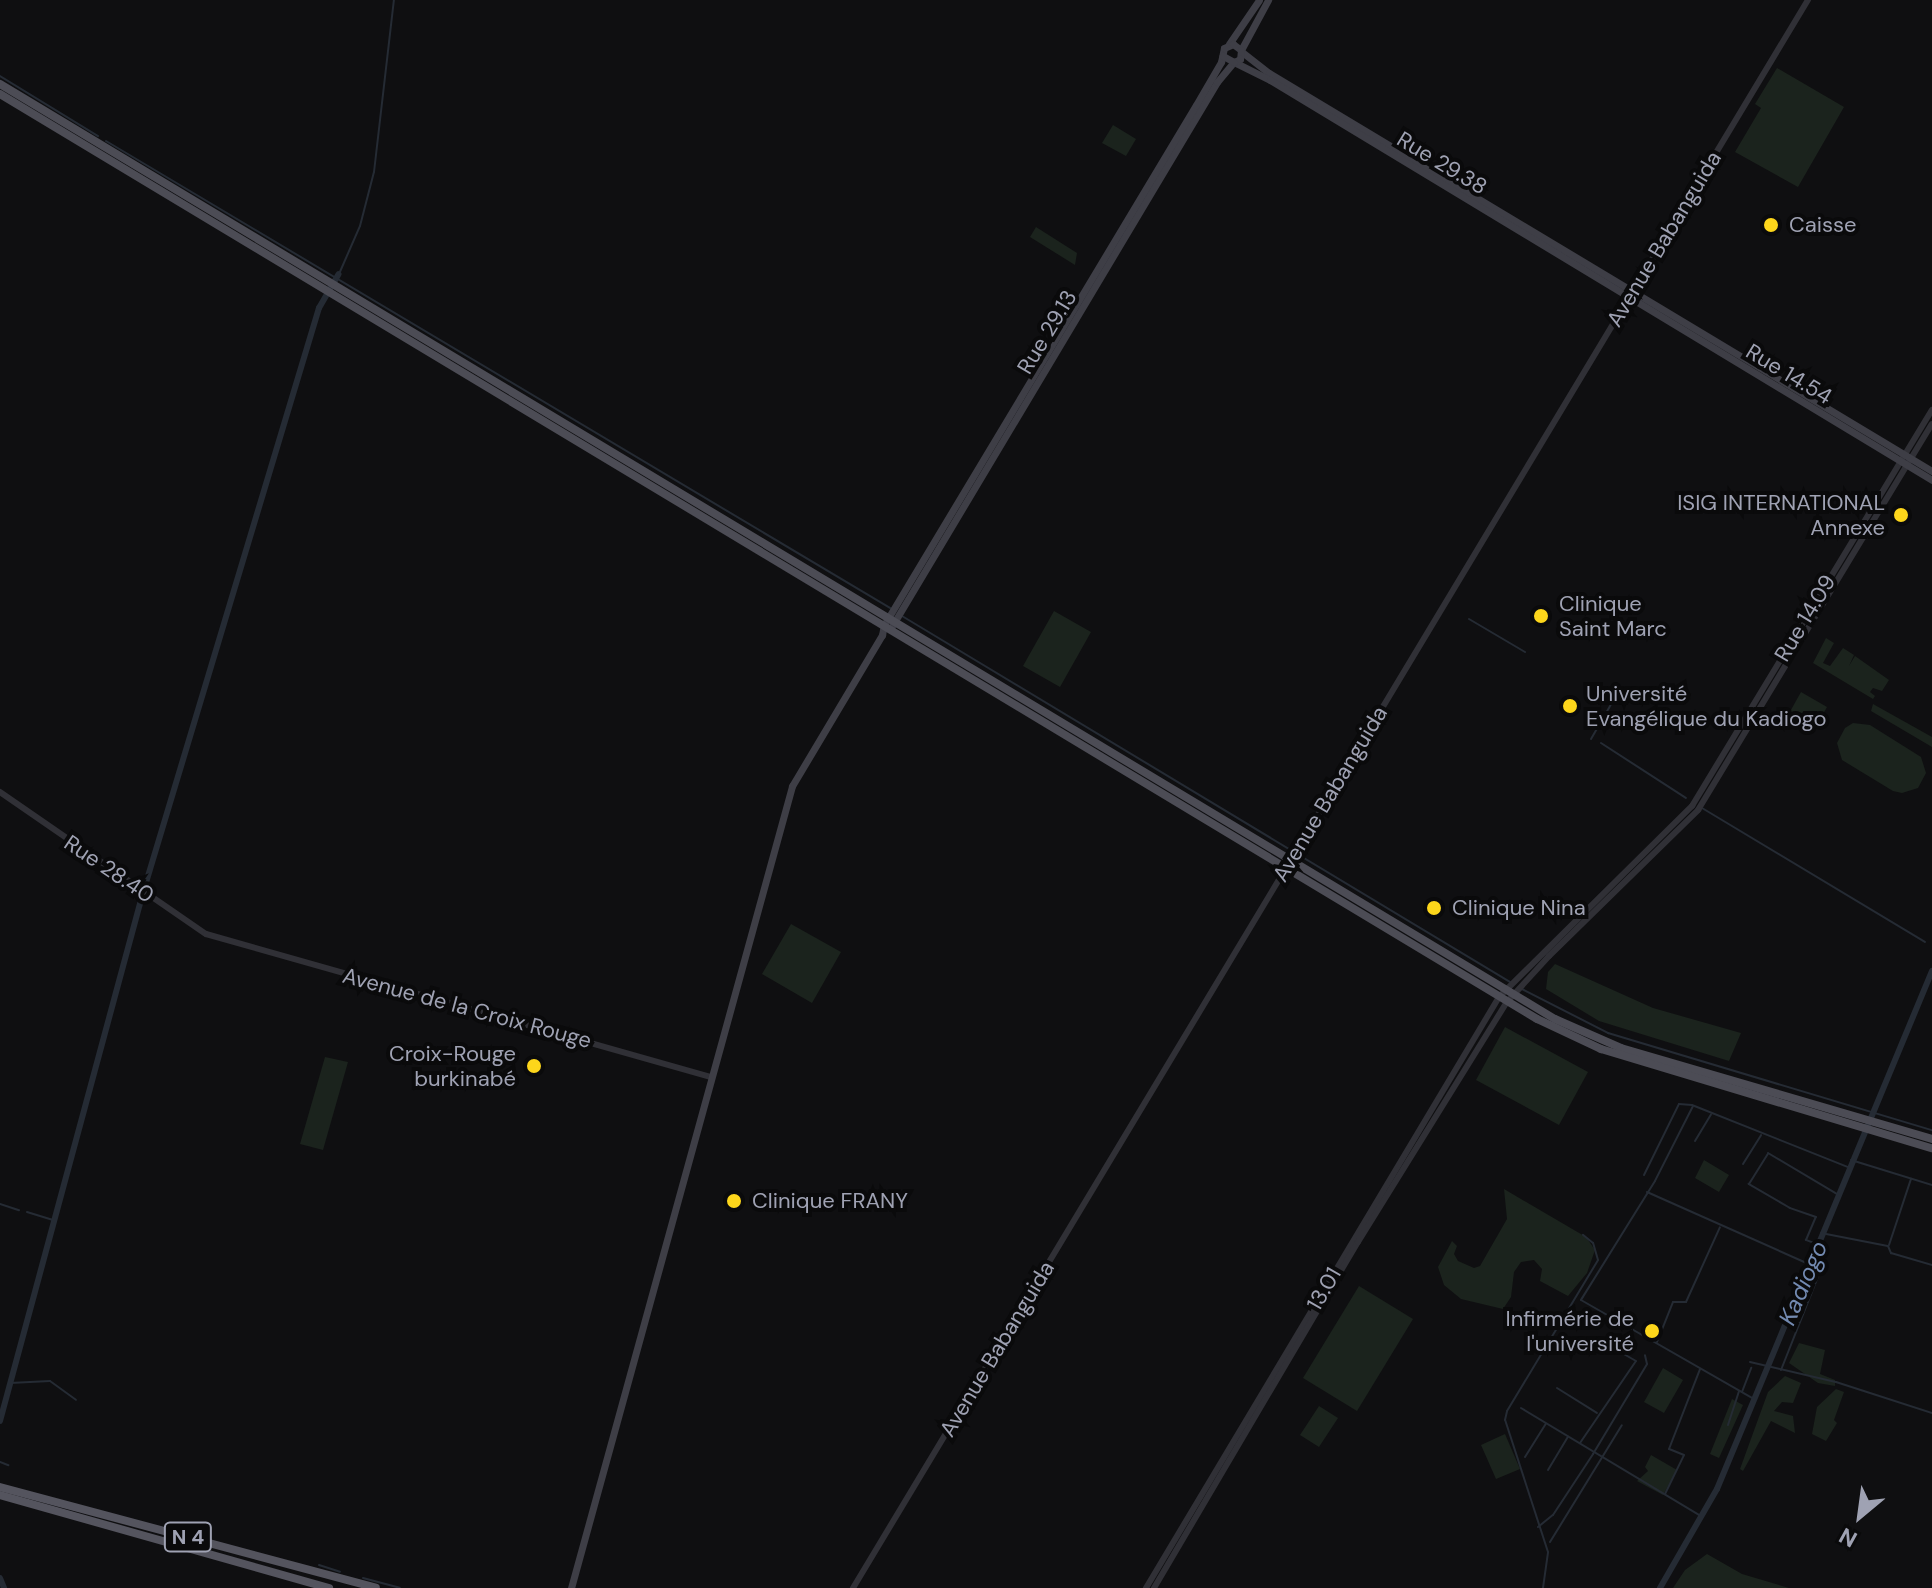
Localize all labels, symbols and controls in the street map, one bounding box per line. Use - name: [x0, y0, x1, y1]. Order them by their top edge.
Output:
- street label: Rue 29.38: [1392, 126, 1492, 200]
- street label: Avenue Babanguida: [1601, 146, 1727, 332]
- place label: Caisse: [1789, 212, 1857, 238]
- marker: Caisse: [1760, 214, 1782, 236]
- street label: Rue 29.13: [1012, 285, 1082, 379]
- street label: Rue 14.54: [1741, 338, 1837, 410]
- place label: ISIG INTERNATIONAL Annexe: [1677, 489, 1885, 540]
- marker: ISIG INTERNATIONAL Annexe: [1892, 506, 1910, 524]
- street label: Rue 14.09: [1769, 570, 1841, 666]
- place label: Clinique Saint Marc: [1559, 590, 1667, 642]
- marker: Clinique Saint Marc: [1530, 605, 1552, 627]
- place label: Université Evangélique du Kadiogo: [1586, 680, 1826, 732]
- marker: Université Evangélique du Kadiogo: [1561, 697, 1579, 715]
- street label: Avenue Babanguida: [1267, 701, 1393, 887]
- street label: Rue 28.40: [59, 829, 159, 909]
- place label: Clinique Nina: [1452, 895, 1586, 921]
- marker: Clinique Nina: [1423, 897, 1445, 919]
- street label: Avenue de la Croix Rouge: [340, 962, 594, 1054]
- place label: Croix-Rouge burkinabé: [389, 1040, 516, 1092]
- marker: Croix-Rouge burkinabé: [523, 1055, 545, 1077]
- place label: Clinique FRANY: [752, 1188, 908, 1214]
- marker: Clinique FRANY: [723, 1190, 745, 1212]
- water label: Kadiogo: [1772, 1237, 1834, 1329]
- street label: Avenue Babanguida: [934, 1256, 1060, 1442]
- street label: 13.01: [1301, 1263, 1347, 1315]
- place label: Infirmérie de l'université: [1506, 1305, 1634, 1356]
- marker: Infirmérie de l'université: [1641, 1320, 1663, 1342]
- north arrow: [1820, 1476, 1900, 1556]
- road number: N 4: [162, 1521, 214, 1553]
- text: N: [1834, 1521, 1862, 1554]

